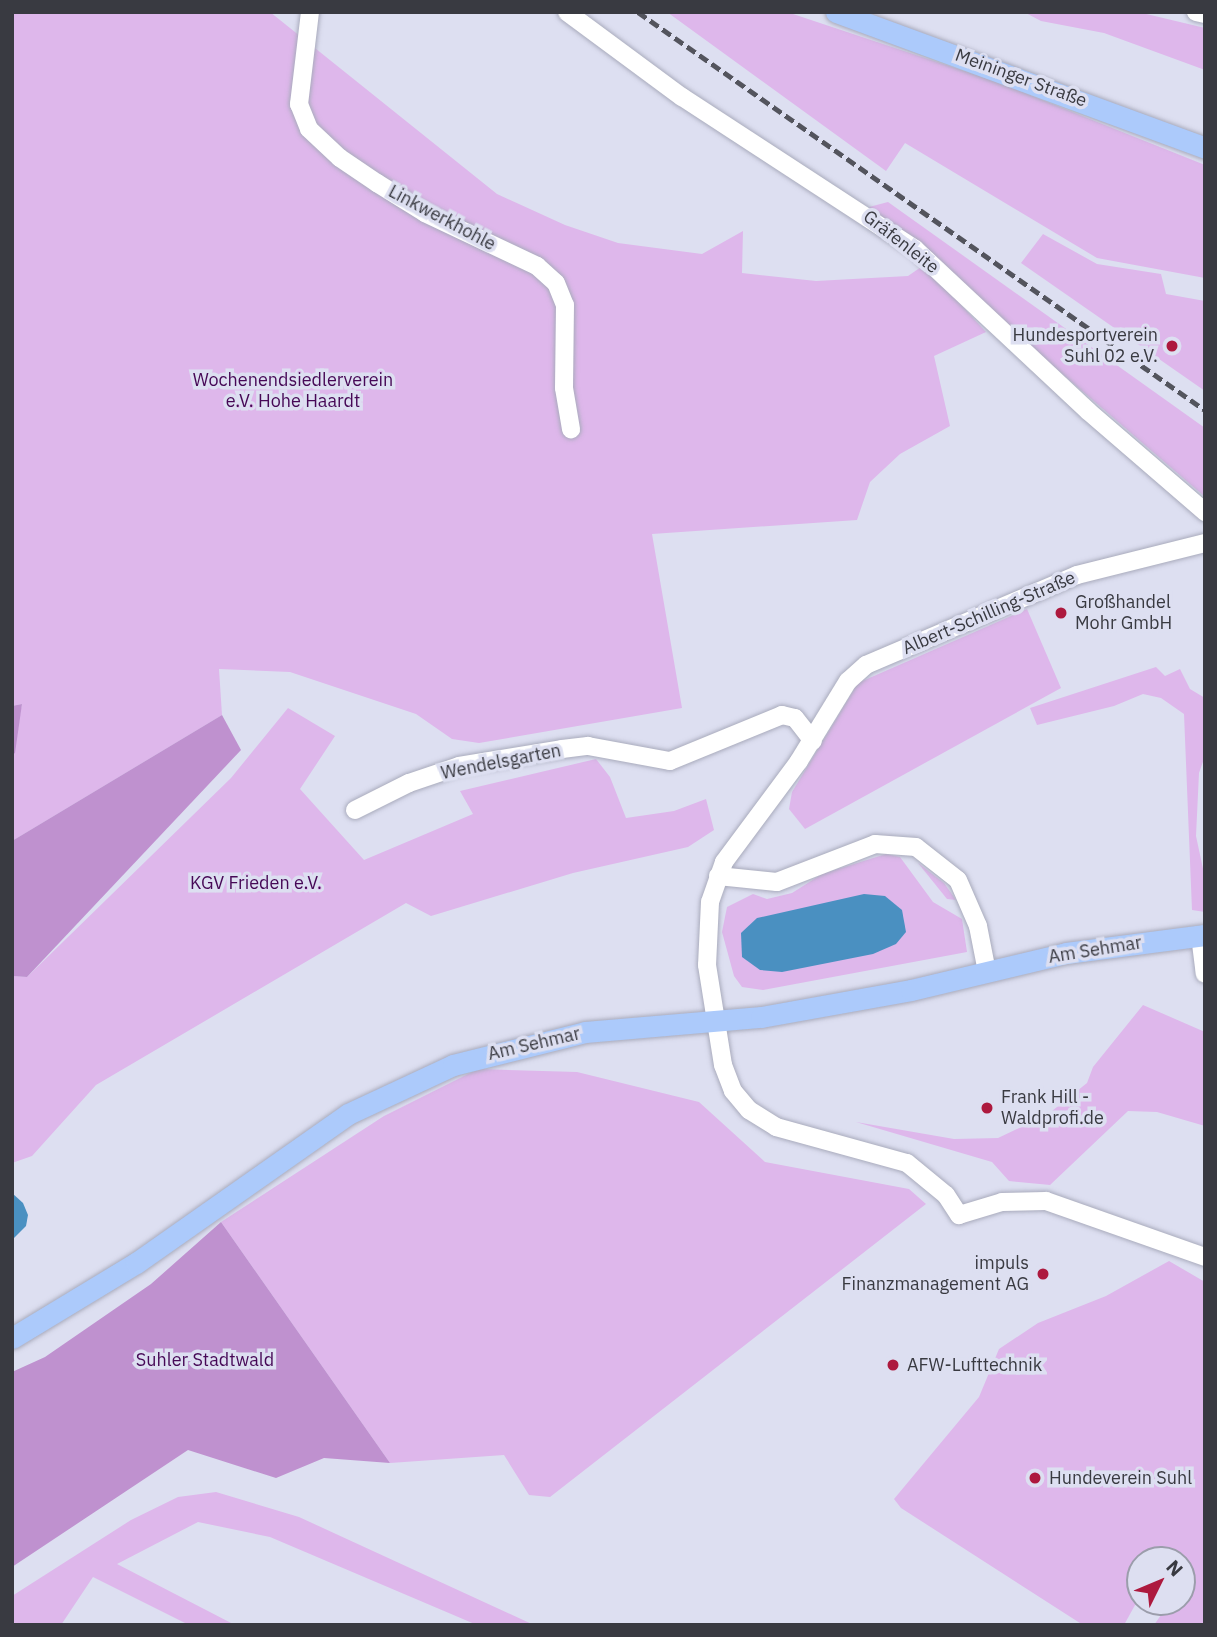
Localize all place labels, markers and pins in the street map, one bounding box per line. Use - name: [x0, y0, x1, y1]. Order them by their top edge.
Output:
- place label: Hundesportverein Suhl 02 e.V.: [1013, 325, 1158, 368]
- marker: Hundesportverein Suhl 02 e.V.: [1164, 338, 1180, 354]
- place label: Großhandel Mohr GmbH: [1075, 592, 1172, 634]
- marker: Großhandel Mohr GmbH: [1053, 605, 1069, 621]
- place label: Frank Hill - Waldprofi.de: [1001, 1087, 1104, 1130]
- marker: Frank Hill - Waldprofi.de: [979, 1100, 995, 1116]
- place label: impuls Finanzmanagement AG: [841, 1253, 1029, 1296]
- marker: impuls Finanzmanagement AG: [1035, 1266, 1051, 1282]
- place label: AFW-Lufttechnik: [907, 1354, 1042, 1376]
- marker: AFW-Lufttechnik: [885, 1357, 901, 1373]
- place label: Hundeverein Suhl: [1049, 1467, 1192, 1489]
- marker: Hundeverein Suhl: [1027, 1470, 1043, 1486]

